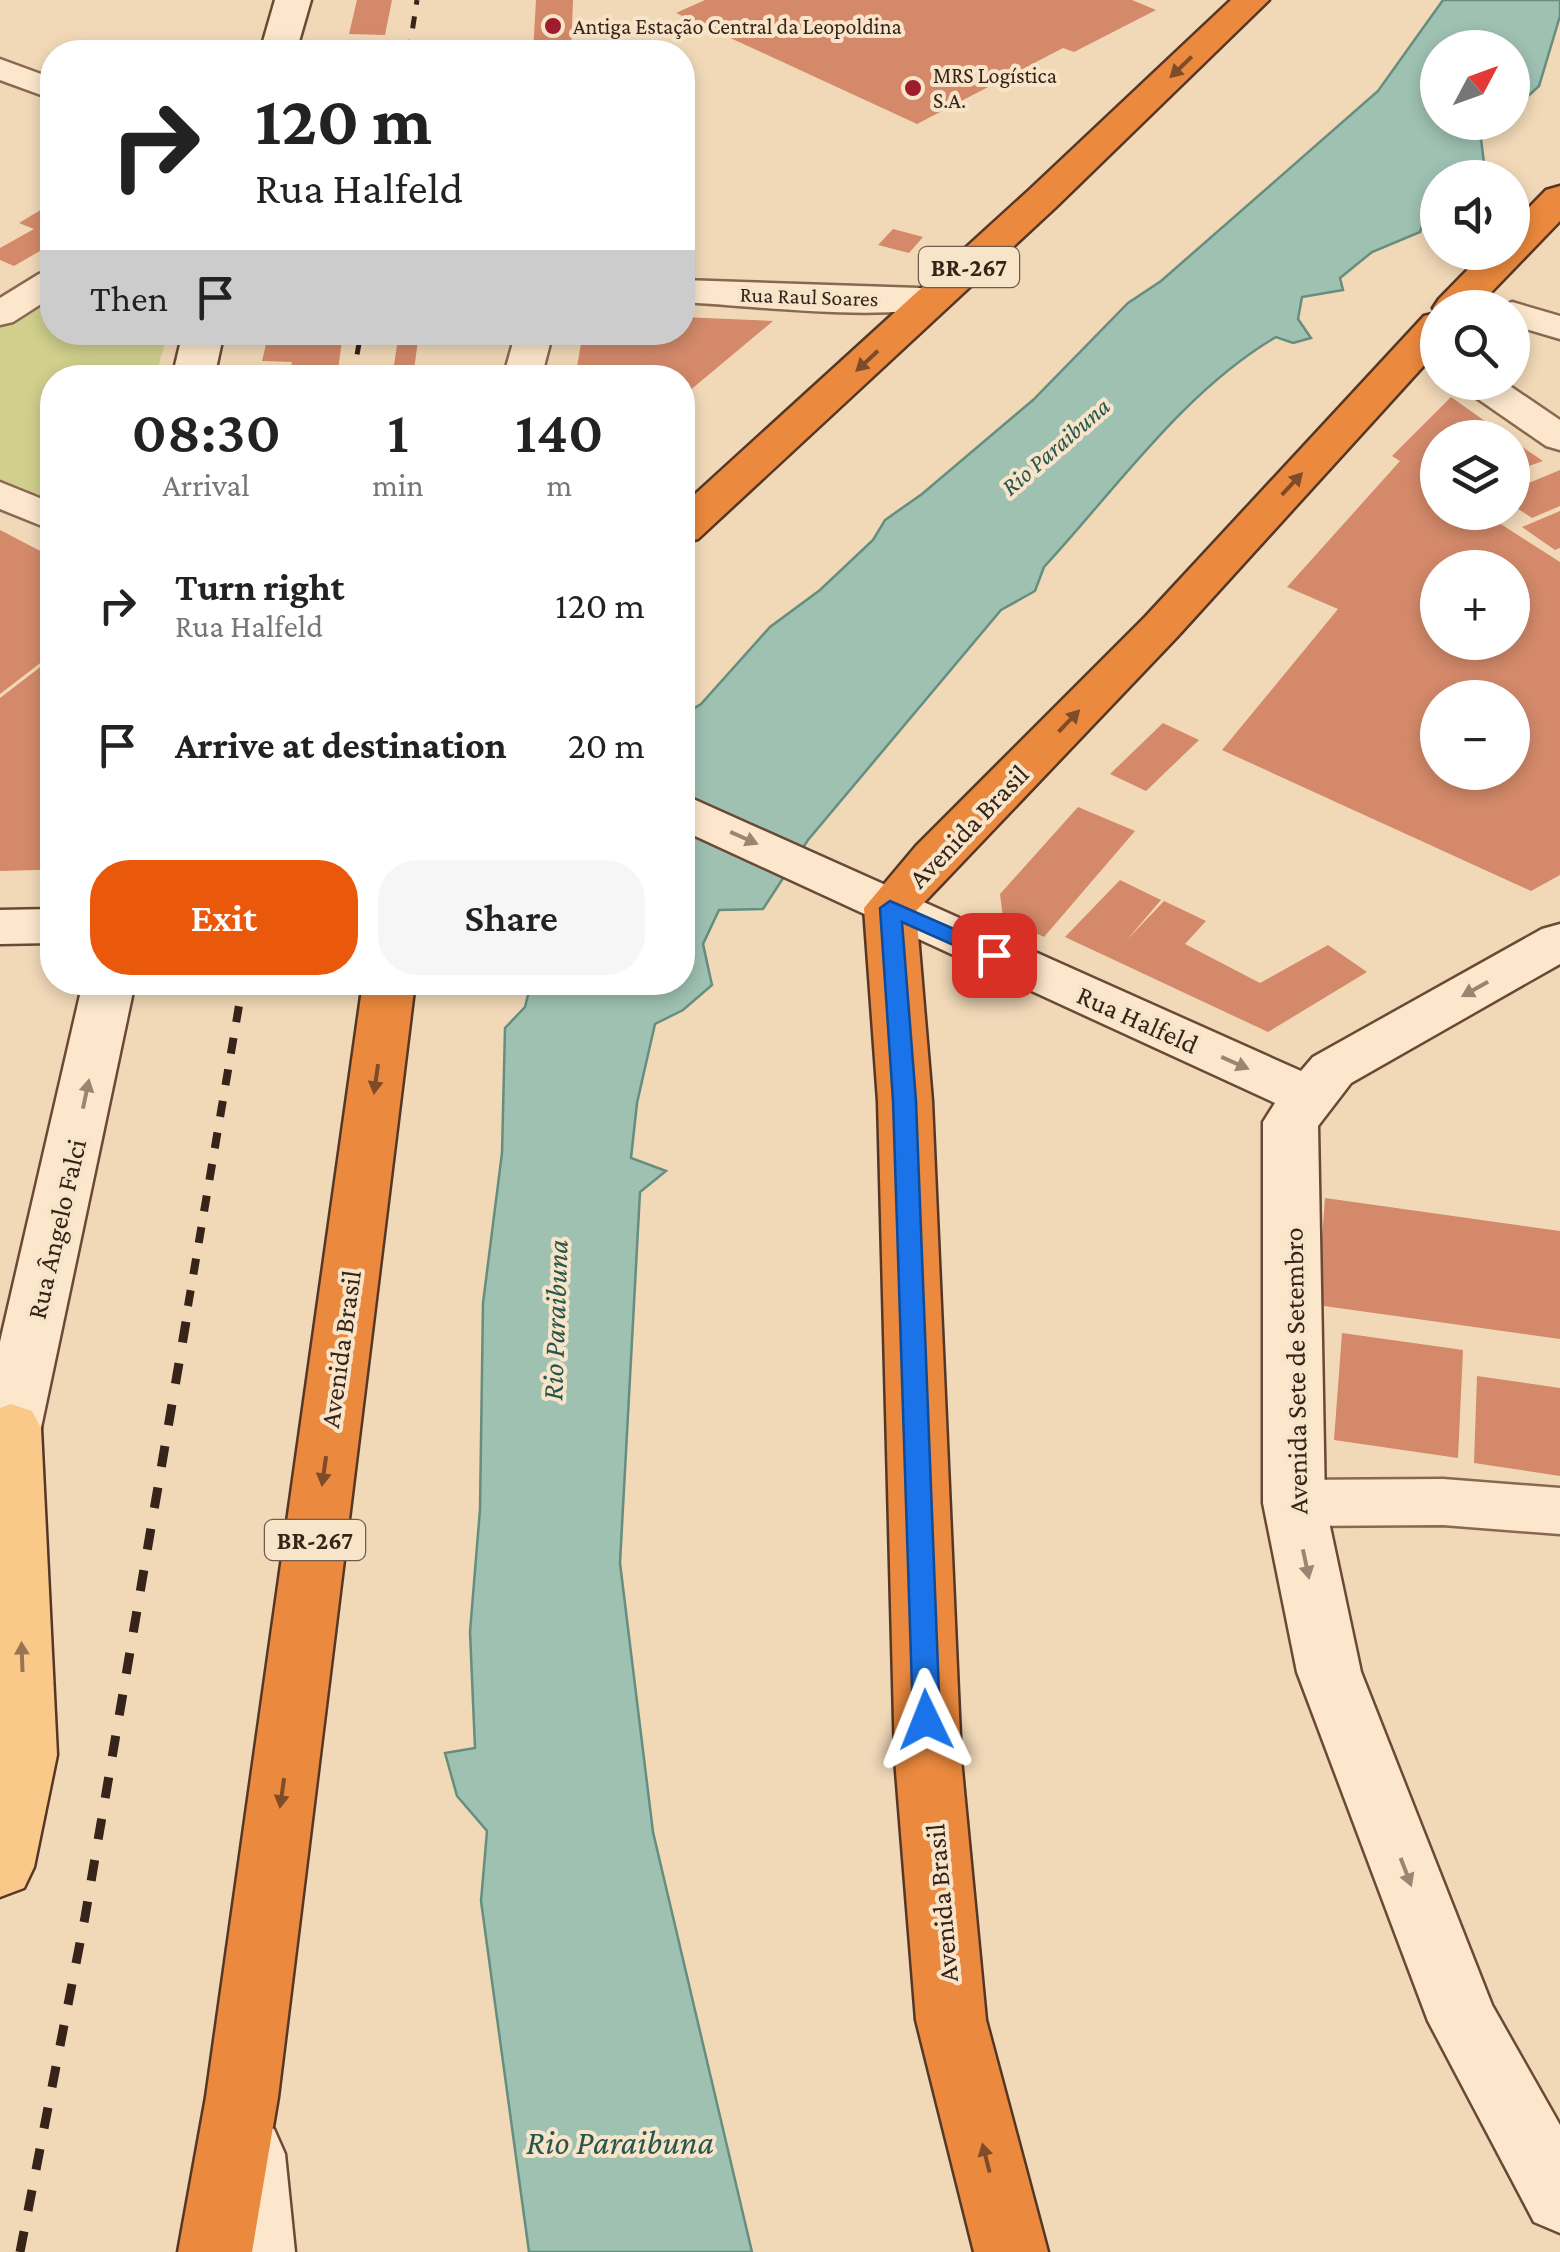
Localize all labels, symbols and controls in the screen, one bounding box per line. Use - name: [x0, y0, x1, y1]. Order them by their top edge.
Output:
- place label: Antiga Estação Central da Leopoldina: [573, 14, 902, 39]
- marker: Antiga Estação Central da Leopoldina: [542, 15, 564, 37]
- north arrow: [1420, 30, 1530, 140]
- map controls: [1420, 30, 1530, 790]
- one-way arrow: [1169, 55, 1193, 78]
- place label: MRS Logística S.A.: [933, 63, 1057, 113]
- marker: MRS Logística S.A.: [902, 77, 924, 99]
- icon: right: [90, 80, 220, 210]
- text: 120 m: [255, 81, 432, 159]
- button: sound: [1420, 160, 1530, 270]
- text: Rua Halfeld: [255, 163, 463, 213]
- road number: BR-267: [919, 247, 1019, 287]
- icon: arrive: [188, 270, 243, 325]
- text: Then: [90, 277, 168, 319]
- street label: Rua Raul Soares: [739, 282, 879, 311]
- button: search: [1420, 290, 1530, 400]
- one-way arrow: [855, 349, 879, 372]
- water label: Rio Paraibuna: [996, 392, 1115, 501]
- text: 08:30: [131, 398, 281, 465]
- text: 1: [387, 398, 409, 465]
- text: 140: [515, 398, 604, 465]
- button: layers: [1420, 420, 1530, 530]
- text: Arrival: [163, 467, 250, 503]
- text: min: [372, 467, 424, 503]
- text: m: [546, 467, 572, 503]
- one-way arrow: [1280, 473, 1303, 497]
- button: +: [1420, 550, 1530, 660]
- text: Turn right: [175, 566, 344, 608]
- icon: right: [90, 578, 145, 633]
- text: 120 m: [555, 584, 645, 626]
- text: Rua Halfeld: [175, 608, 323, 644]
- button: −: [1420, 680, 1530, 790]
- one-way arrow: [1057, 709, 1080, 733]
- icon: arrive: [90, 718, 145, 773]
- text: Arrive at destination: [175, 724, 507, 766]
- text: 20 m: [568, 724, 645, 766]
- street label: Avenida Brasil: [902, 758, 1035, 894]
- one-way arrow: [729, 830, 759, 846]
- button: Exit: [90, 860, 358, 975]
- button: Share: [378, 860, 645, 975]
- pin: [952, 913, 1037, 998]
- icon: arrive: [967, 928, 1022, 983]
- street label: Rua Halfeld: [1072, 979, 1203, 1060]
- one-way arrow: [1461, 980, 1489, 997]
- one-way arrow: [1220, 1055, 1250, 1071]
- one-way arrow: [368, 1064, 384, 1096]
- one-way arrow: [78, 1078, 94, 1109]
- street label: Rua Ângelo Falci: [21, 1136, 92, 1322]
- street label: Avenida Sete de Setembro: [1277, 1227, 1314, 1515]
- water label: Rio Paraibuna: [535, 1239, 574, 1401]
- street label: Avenida Brasil: [314, 1268, 367, 1430]
- one-way arrow: [316, 1455, 332, 1487]
- road number: BR-267: [265, 1520, 365, 1560]
- one-way arrow: [1299, 1549, 1315, 1580]
- one-way arrow: [13, 1641, 29, 1673]
- position arrow: [874, 1668, 978, 1772]
- one-way arrow: [274, 1778, 290, 1809]
- street label: Avenida Brasil: [919, 1822, 964, 1983]
- one-way arrow: [1398, 1858, 1414, 1888]
- water label: Rio Paraibuna: [526, 2123, 714, 2162]
- one-way arrow: [978, 2142, 994, 2173]

